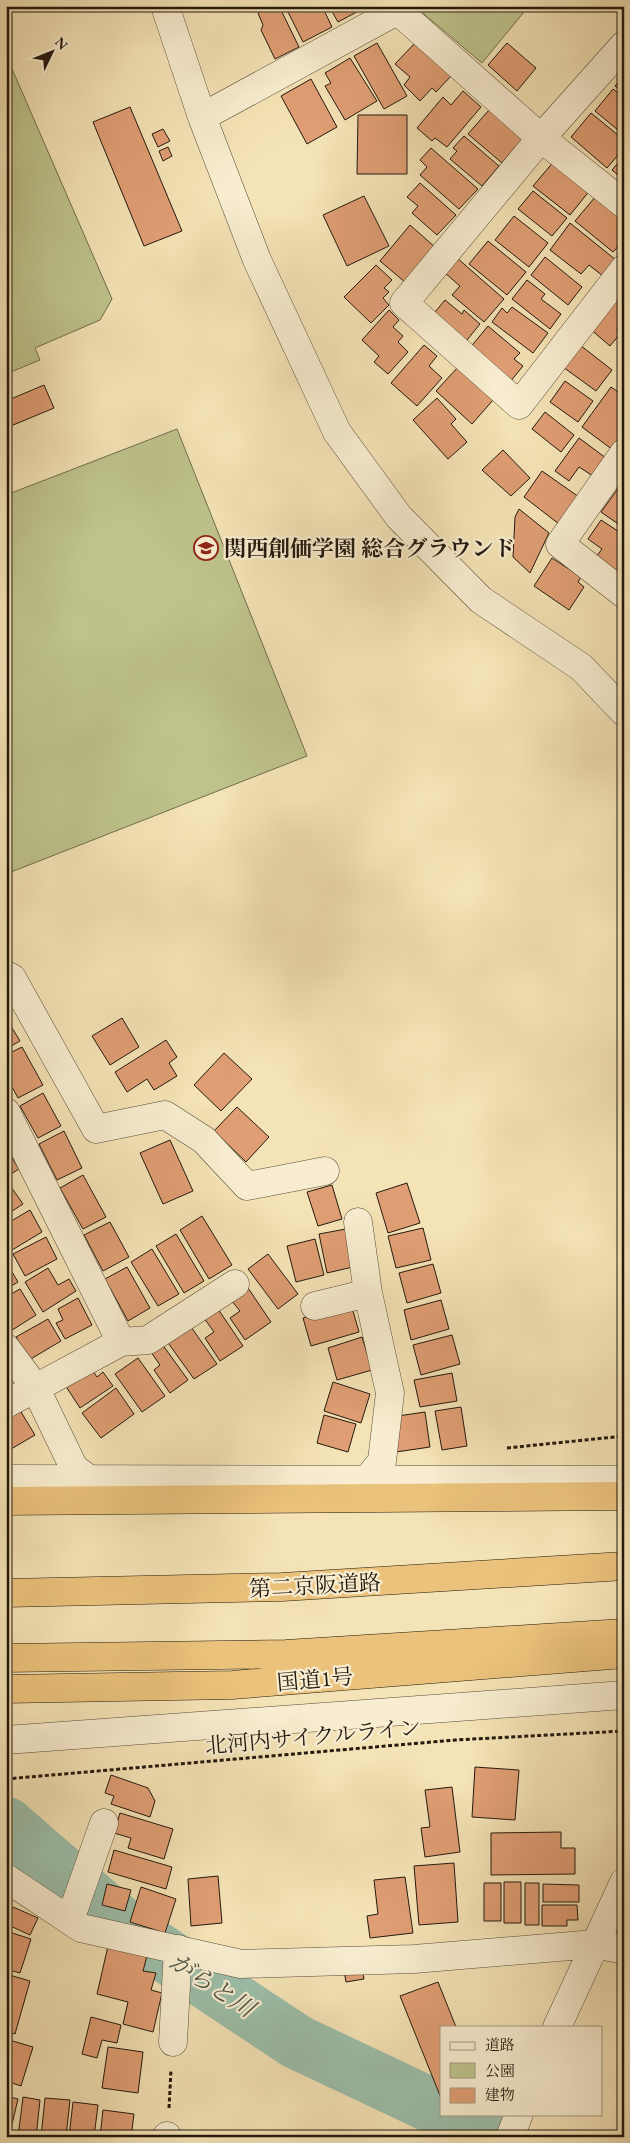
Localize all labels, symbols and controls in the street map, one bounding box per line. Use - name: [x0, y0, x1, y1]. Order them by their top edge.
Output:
- north arrow: [28, 28, 78, 78]
- text: N: [51, 33, 72, 54]
- place label: 関西創価学園 総合グラウンド: [224, 534, 515, 563]
- school or university icon: 関西創価学園 総合グラウンド: [193, 535, 219, 561]
- street label: 第二京阪道路: [248, 1568, 382, 1603]
- street label: 国道1号: [276, 1662, 354, 1697]
- street label: 北河内サイクルライン: [204, 1713, 422, 1760]
- water label: がらと川: [164, 1945, 263, 2025]
- legend: [440, 2026, 602, 2116]
- text: 道路: [485, 2035, 515, 2054]
- text: 公園: [485, 2061, 515, 2080]
- text: 建物: [485, 2085, 515, 2104]

